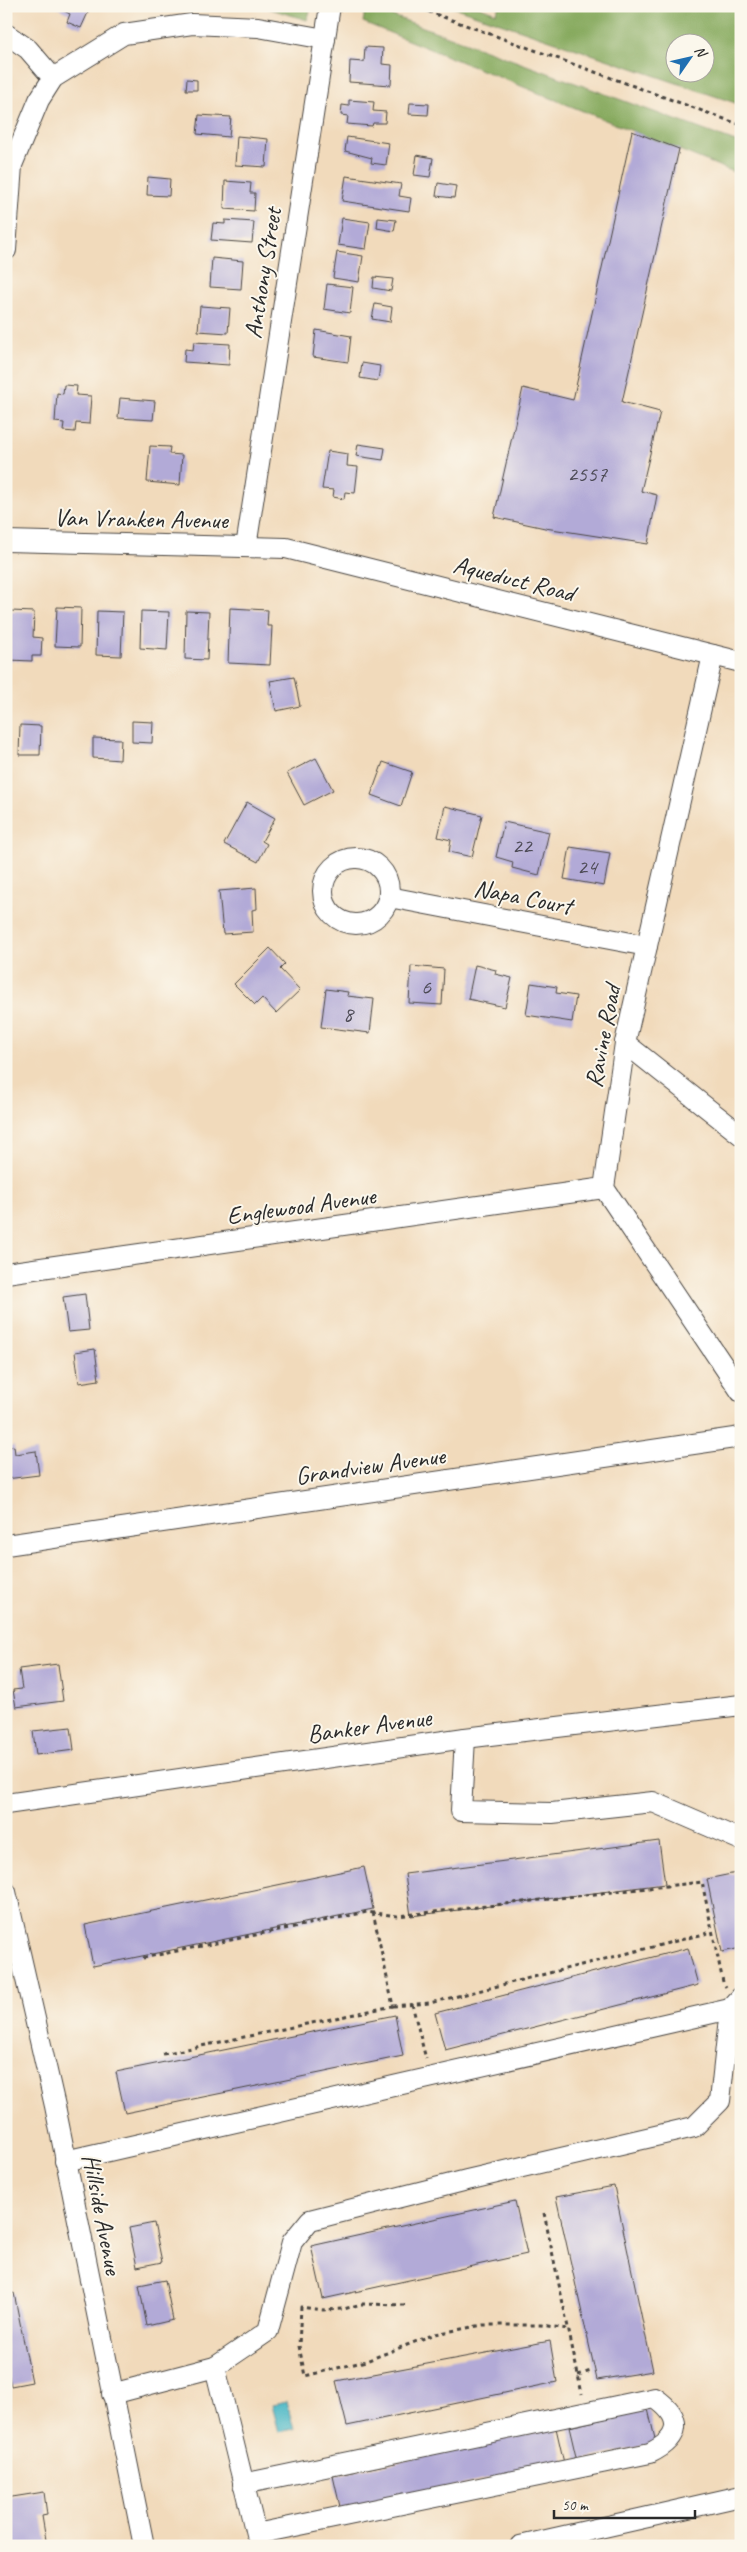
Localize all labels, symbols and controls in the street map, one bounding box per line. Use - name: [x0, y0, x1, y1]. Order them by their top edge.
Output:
- north arrow: [664, 32, 714, 82]
- text: N: [691, 43, 711, 61]
- street label: Anthony Street: [237, 203, 290, 341]
- house number: 2557: [567, 460, 608, 488]
- street label: Van Vranken Avenue: [54, 501, 230, 537]
- street label: Aqueduct Road: [450, 549, 582, 610]
- house number: 22: [512, 832, 534, 860]
- house number: 24: [577, 853, 599, 881]
- street label: Napa Court: [471, 872, 578, 923]
- house number: 6: [421, 973, 432, 1001]
- street label: Ravine Road: [577, 979, 629, 1090]
- house number: 8: [343, 1000, 355, 1028]
- street label: Englewood Avenue: [225, 1179, 379, 1232]
- street label: Grandview Avenue: [293, 1439, 449, 1492]
- street label: Banker Avenue: [305, 1701, 435, 1751]
- street label: Hillside Avenue: [75, 2151, 130, 2279]
- scale bar: [554, 2487, 696, 2519]
- text: 50 m: [562, 2496, 589, 2515]

